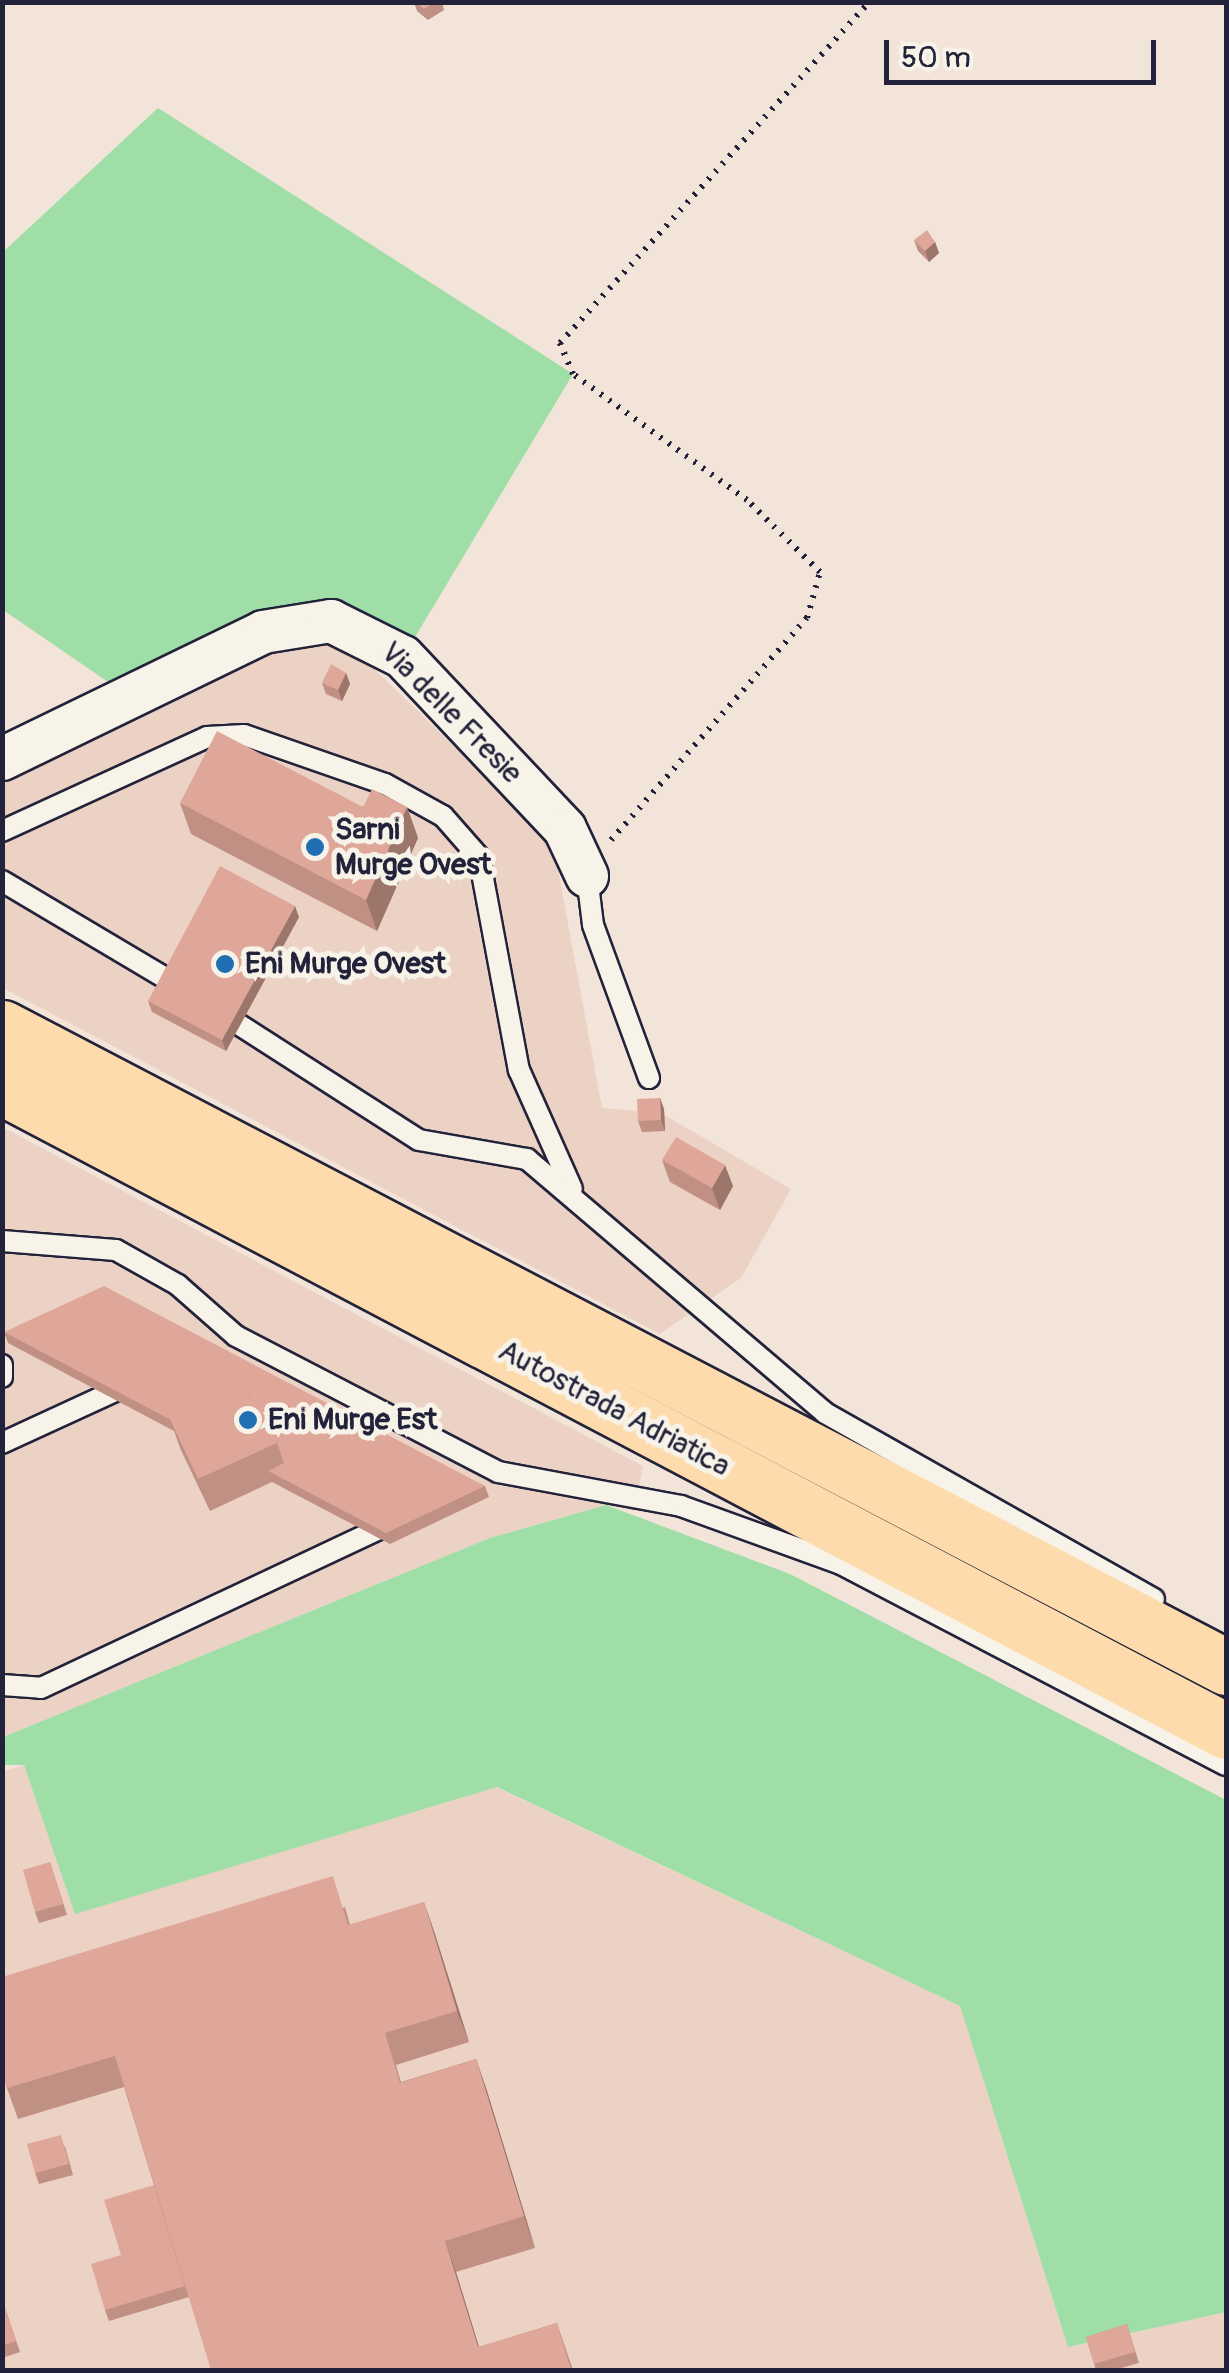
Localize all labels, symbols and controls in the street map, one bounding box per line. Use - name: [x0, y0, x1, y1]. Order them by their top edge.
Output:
- scale bar: [889, 20, 1162, 82]
- text: 50 m: [901, 39, 971, 76]
- street label: Via delle Fresie: [373, 635, 529, 791]
- place label: Sarni Murge Ovest: [335, 812, 492, 882]
- marker: Sarni Murge Ovest: [304, 836, 326, 858]
- place label: Eni Murge Ovest: [245, 946, 446, 982]
- marker: Eni Murge Ovest: [214, 953, 236, 975]
- street label: Autostrada Adriatica: [492, 1333, 736, 1485]
- place label: Eni Murge Est: [268, 1402, 437, 1438]
- marker: Eni Murge Est: [237, 1409, 259, 1431]

